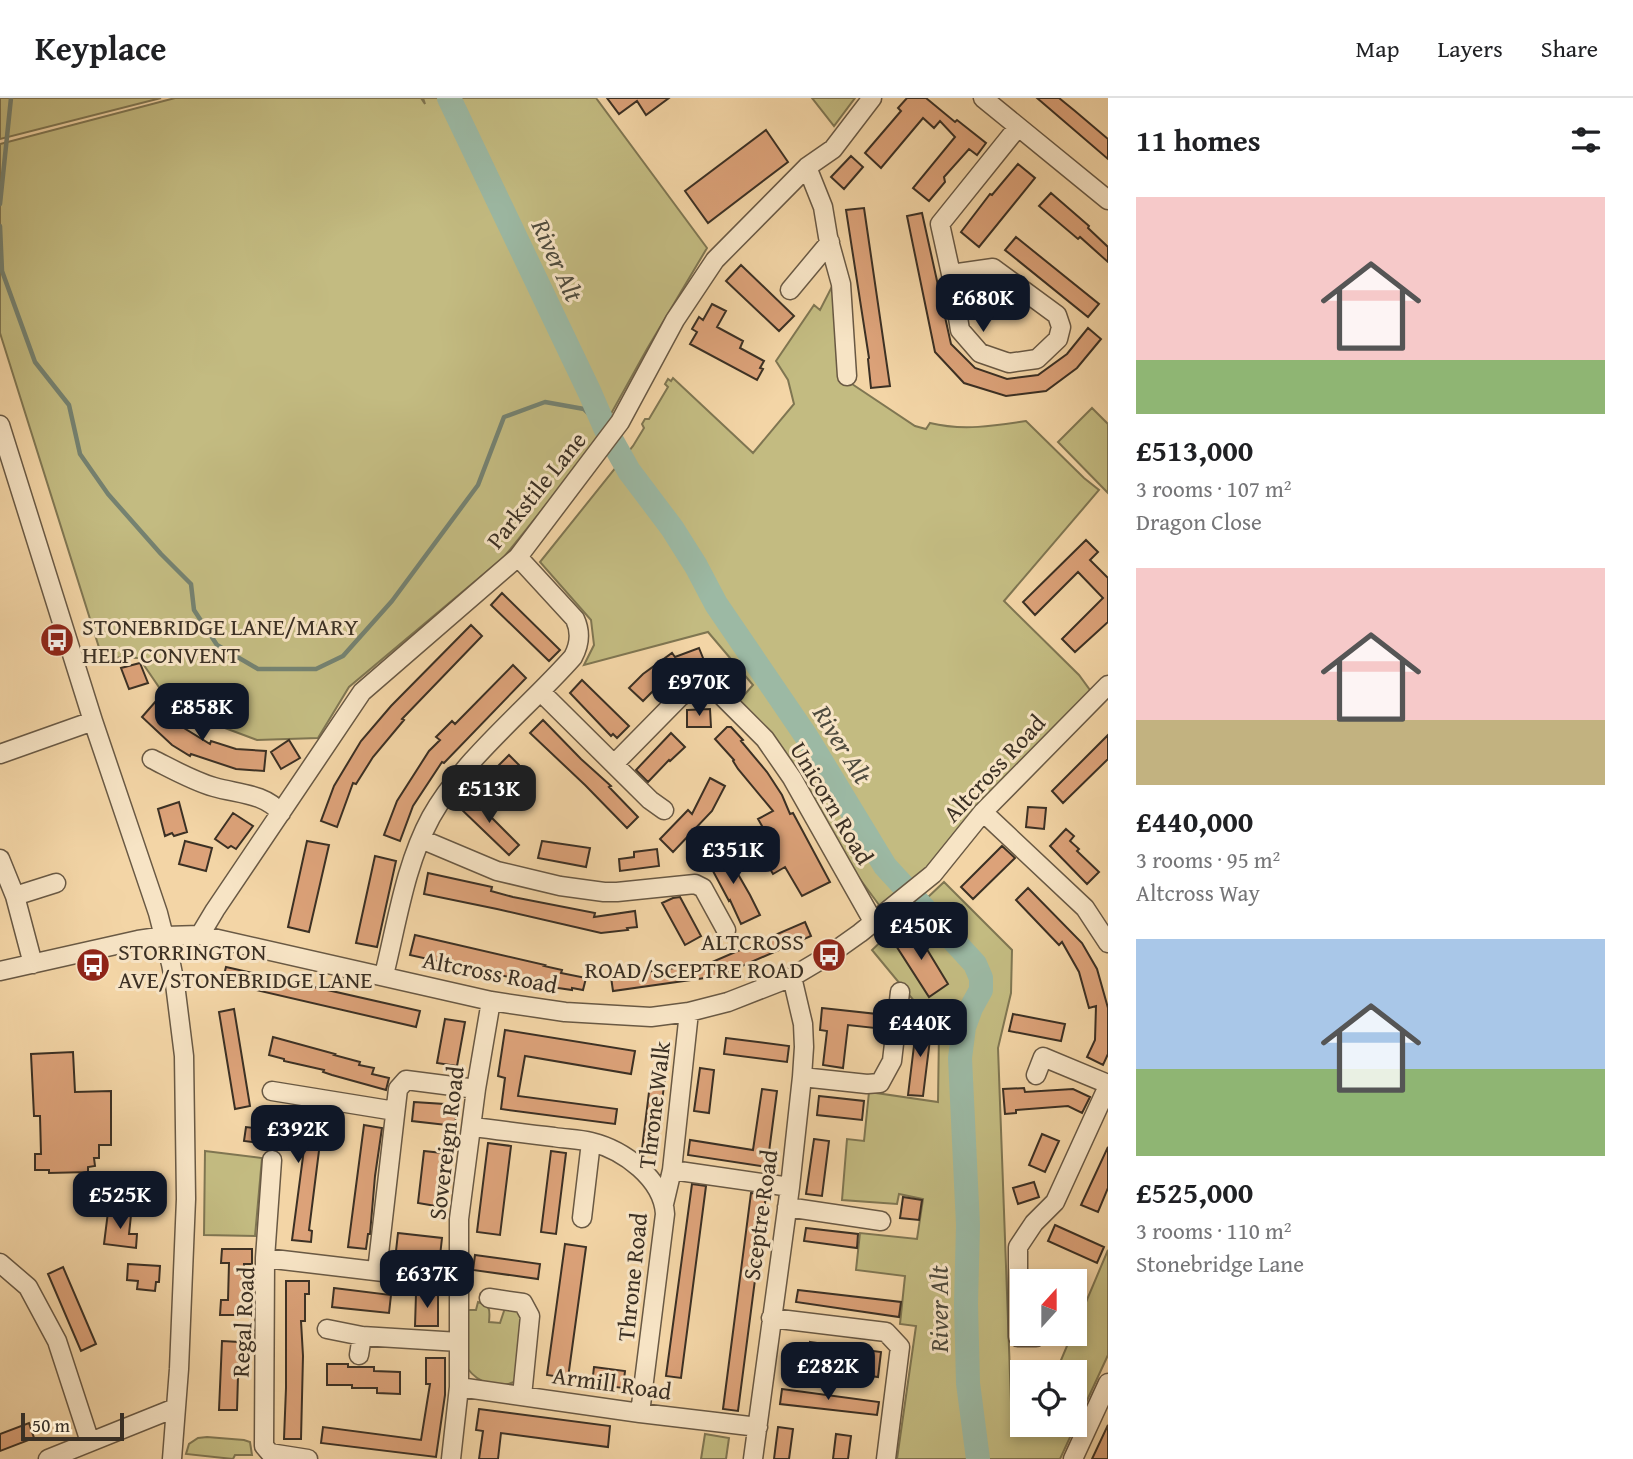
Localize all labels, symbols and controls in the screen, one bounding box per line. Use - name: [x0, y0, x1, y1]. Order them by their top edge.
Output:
- text: Keyplace: [35, 24, 166, 72]
- text: Map: [1356, 31, 1399, 66]
- text: Layers: [1437, 31, 1503, 66]
- text: Share: [1541, 31, 1598, 66]
- text: 11 homes: [1136, 118, 1261, 162]
- icon: filters: [1567, 121, 1605, 159]
- water label: River Alt: [522, 211, 594, 308]
- icon: home: [1308, 243, 1434, 369]
- pin: £680K: [934, 274, 1032, 334]
- text: £680K: [952, 280, 1014, 313]
- street label: Parkstile Lane: [478, 424, 594, 556]
- text: £513,000: [1136, 428, 1253, 472]
- text: 3 rooms · 107 m²: [1136, 472, 1291, 505]
- text: Dragon Close: [1136, 505, 1262, 538]
- place label: STONEBRIDGE LANE/MARY HELP CONVENT: [82, 609, 358, 672]
- icon: home: [1308, 614, 1434, 740]
- bus stop icon: STONEBRIDGE LANE/MARY HELP CONVENT: [38, 621, 76, 659]
- pin: £970K: [650, 658, 748, 718]
- text: £970K: [668, 664, 730, 697]
- pin: £858K: [153, 684, 251, 743]
- text: £858K: [171, 689, 233, 722]
- water label: River Alt: [803, 696, 883, 792]
- street label: Altcross Road: [935, 706, 1054, 830]
- street label: Unicorn Road: [782, 735, 883, 871]
- pin: £513K: [440, 766, 538, 825]
- text: £513K: [458, 771, 520, 804]
- text: £440,000: [1136, 799, 1253, 843]
- pin: £351K: [684, 826, 782, 886]
- text: £351K: [702, 832, 764, 865]
- text: 3 rooms · 95 m²: [1136, 843, 1280, 876]
- text: Altcross Way: [1136, 876, 1260, 909]
- pin: £450K: [872, 902, 970, 962]
- text: £450K: [890, 908, 952, 941]
- place label: ALTCROSS ROAD/SCEPTRE ROAD: [585, 924, 804, 987]
- place label: STORRINGTON AVE/STONEBRIDGE LANE: [118, 934, 372, 997]
- bus stop icon: ALTCROSS ROAD/SCEPTRE ROAD: [810, 936, 848, 974]
- street label: Altcross Road: [420, 942, 561, 1002]
- bus stop icon: STORRINGTON AVE/STONEBRIDGE LANE: [74, 946, 112, 984]
- icon: home: [1308, 985, 1434, 1111]
- pin: £440K: [871, 1000, 969, 1059]
- text: £440K: [889, 1005, 951, 1038]
- street label: Throne Walk: [629, 1038, 679, 1171]
- street label: Sovereign Road: [419, 1064, 473, 1222]
- pin: £392K: [249, 1105, 347, 1165]
- text: £392K: [267, 1111, 329, 1144]
- street label: Sceptre Road: [734, 1147, 786, 1282]
- text: £525,000: [1136, 1170, 1253, 1214]
- pin: £525K: [71, 1172, 169, 1231]
- text: £525K: [89, 1177, 151, 1210]
- street label: Throne Road: [608, 1211, 656, 1343]
- text: 3 rooms · 110 m²: [1136, 1214, 1291, 1247]
- text: Stonebridge Lane: [1136, 1247, 1304, 1280]
- pin: £637K: [378, 1250, 476, 1310]
- text: £637K: [396, 1256, 458, 1289]
- water label: River Alt: [919, 1265, 958, 1354]
- street label: Regal Road: [223, 1266, 263, 1378]
- north arrow: [1010, 1269, 1087, 1346]
- map controls: [1010, 1269, 1087, 1437]
- pin: £282K: [779, 1342, 877, 1402]
- text: £282K: [797, 1348, 859, 1381]
- street label: Armill Road: [550, 1357, 674, 1409]
- button: locate: [1010, 1360, 1087, 1437]
- scale bar: [21, 1410, 124, 1442]
- text: 50 m: [32, 1411, 70, 1439]

